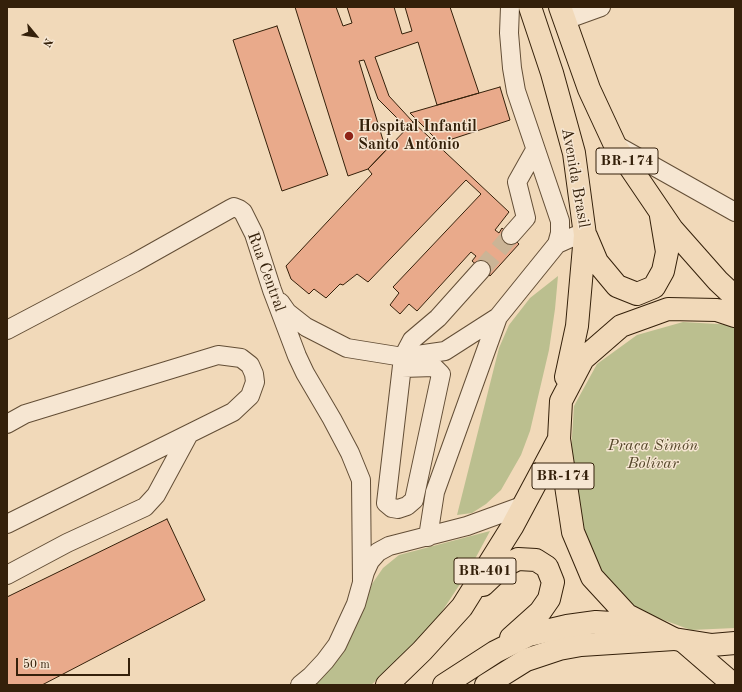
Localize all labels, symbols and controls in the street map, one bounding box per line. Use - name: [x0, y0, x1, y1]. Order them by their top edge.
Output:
- north arrow: [16, 16, 56, 56]
- text: N: [40, 36, 54, 48]
- place label: Hospital Infantil Santo Antônio: [358, 117, 477, 155]
- street label: Avenida Brasil: [557, 127, 593, 229]
- marker: Hospital Infantil Santo Antônio: [343, 130, 355, 142]
- road number: BR-174: [596, 148, 658, 174]
- street label: Rua Central: [243, 229, 289, 315]
- park label: Praça Simón Bolívar: [608, 436, 698, 474]
- road number: BR-174: [532, 463, 594, 489]
- road number: BR-401: [454, 558, 516, 584]
- scale bar: [18, 650, 132, 676]
- text: 50 m: [23, 659, 50, 671]

